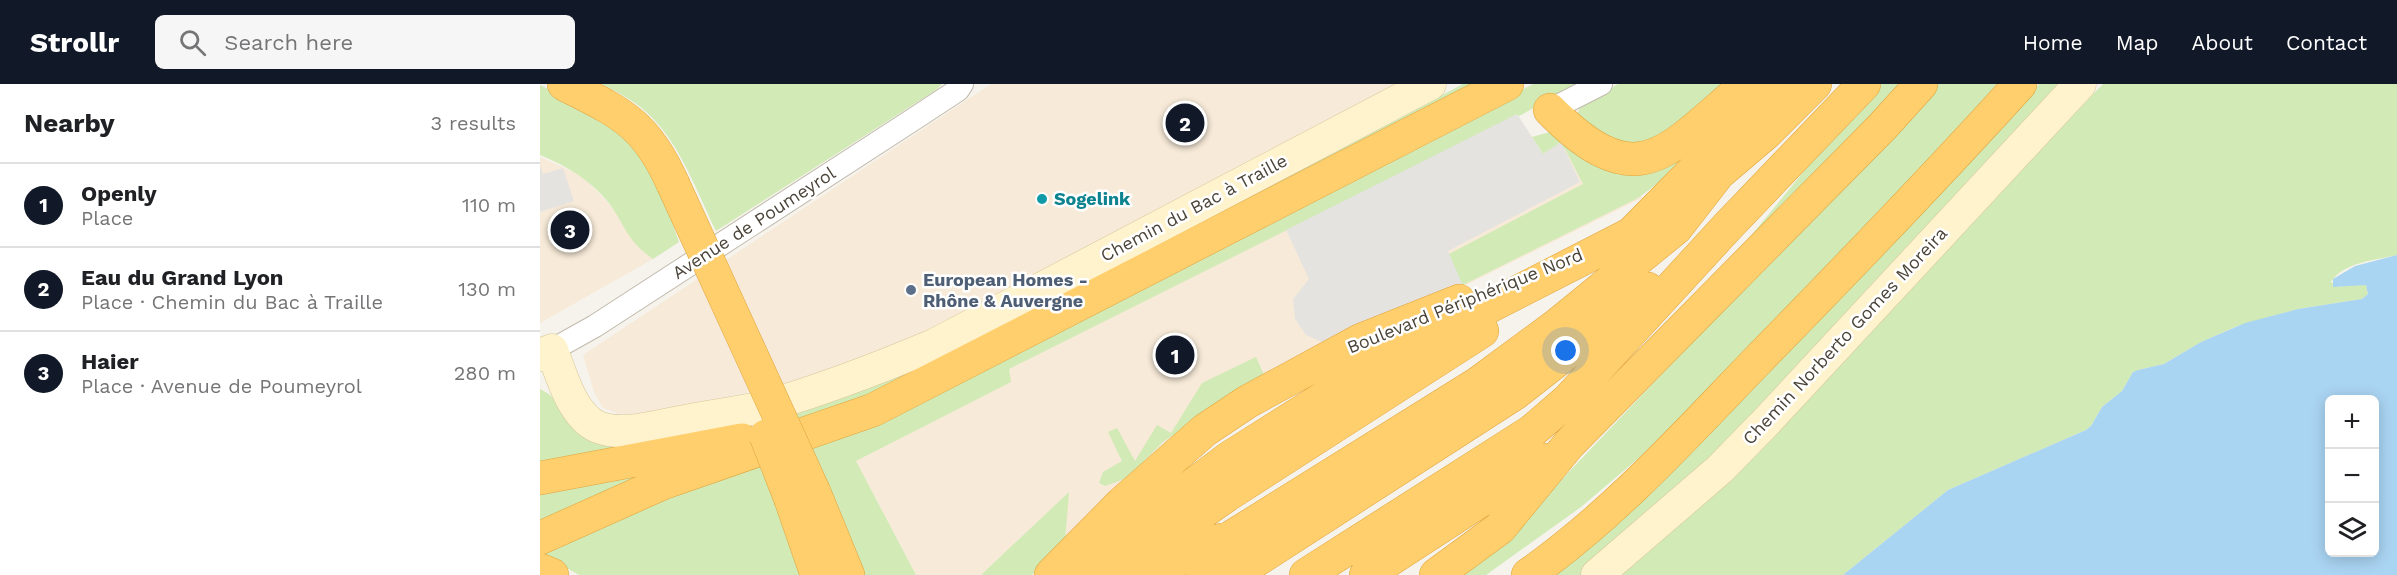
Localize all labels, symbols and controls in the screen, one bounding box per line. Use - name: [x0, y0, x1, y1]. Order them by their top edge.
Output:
- search box: [155, 15, 575, 69]
- text: Strollr: [30, 26, 119, 59]
- icon: search: [176, 26, 209, 59]
- text: Search here: [224, 30, 353, 55]
- text: Home: [2023, 30, 2083, 55]
- text: Map: [2116, 30, 2159, 55]
- text: About: [2192, 30, 2253, 55]
- text: Contact: [2286, 30, 2367, 55]
- pin: 2: [1166, 100, 1204, 146]
- text: Nearby: [24, 108, 115, 138]
- text: 3 results: [431, 111, 516, 135]
- street label: Chemin du Bac à Traille: [1097, 149, 1291, 266]
- street label: Avenue de Poumeyrol: [668, 162, 840, 283]
- text: Openly: [81, 181, 157, 206]
- place label: Sogelink: [1054, 188, 1131, 209]
- marker: Sogelink: [1035, 192, 1049, 206]
- text: 1: [39, 193, 48, 217]
- text: 110 m: [462, 193, 516, 217]
- text: Place: [81, 206, 133, 230]
- pin: 3: [550, 208, 590, 252]
- street label: Chemin Norberto Gomes Moreira: [1738, 223, 1951, 449]
- street label: Boulevard Périphérique Nord: [1344, 244, 1586, 358]
- text: Eau du Grand Lyon: [81, 265, 284, 290]
- place label: European Homes - Rhône & Auvergne: [923, 269, 1088, 311]
- text: 2: [38, 277, 49, 301]
- text: 130 m: [458, 277, 516, 301]
- marker: European Homes - Rhône & Auvergne: [904, 283, 918, 297]
- text: Place · Chemin du Bac à Traille: [81, 290, 383, 314]
- pin: 1: [1156, 332, 1194, 378]
- your location: [1551, 336, 1580, 365]
- text: Haier: [81, 349, 139, 374]
- text: 3: [38, 361, 49, 385]
- text: 280 m: [454, 361, 516, 385]
- text: Place · Avenue de Poumeyrol: [81, 374, 362, 398]
- map controls: [2325, 395, 2379, 557]
- button: +: [2325, 395, 2379, 449]
- button: −: [2325, 449, 2379, 503]
- button: layers: [2325, 503, 2379, 557]

